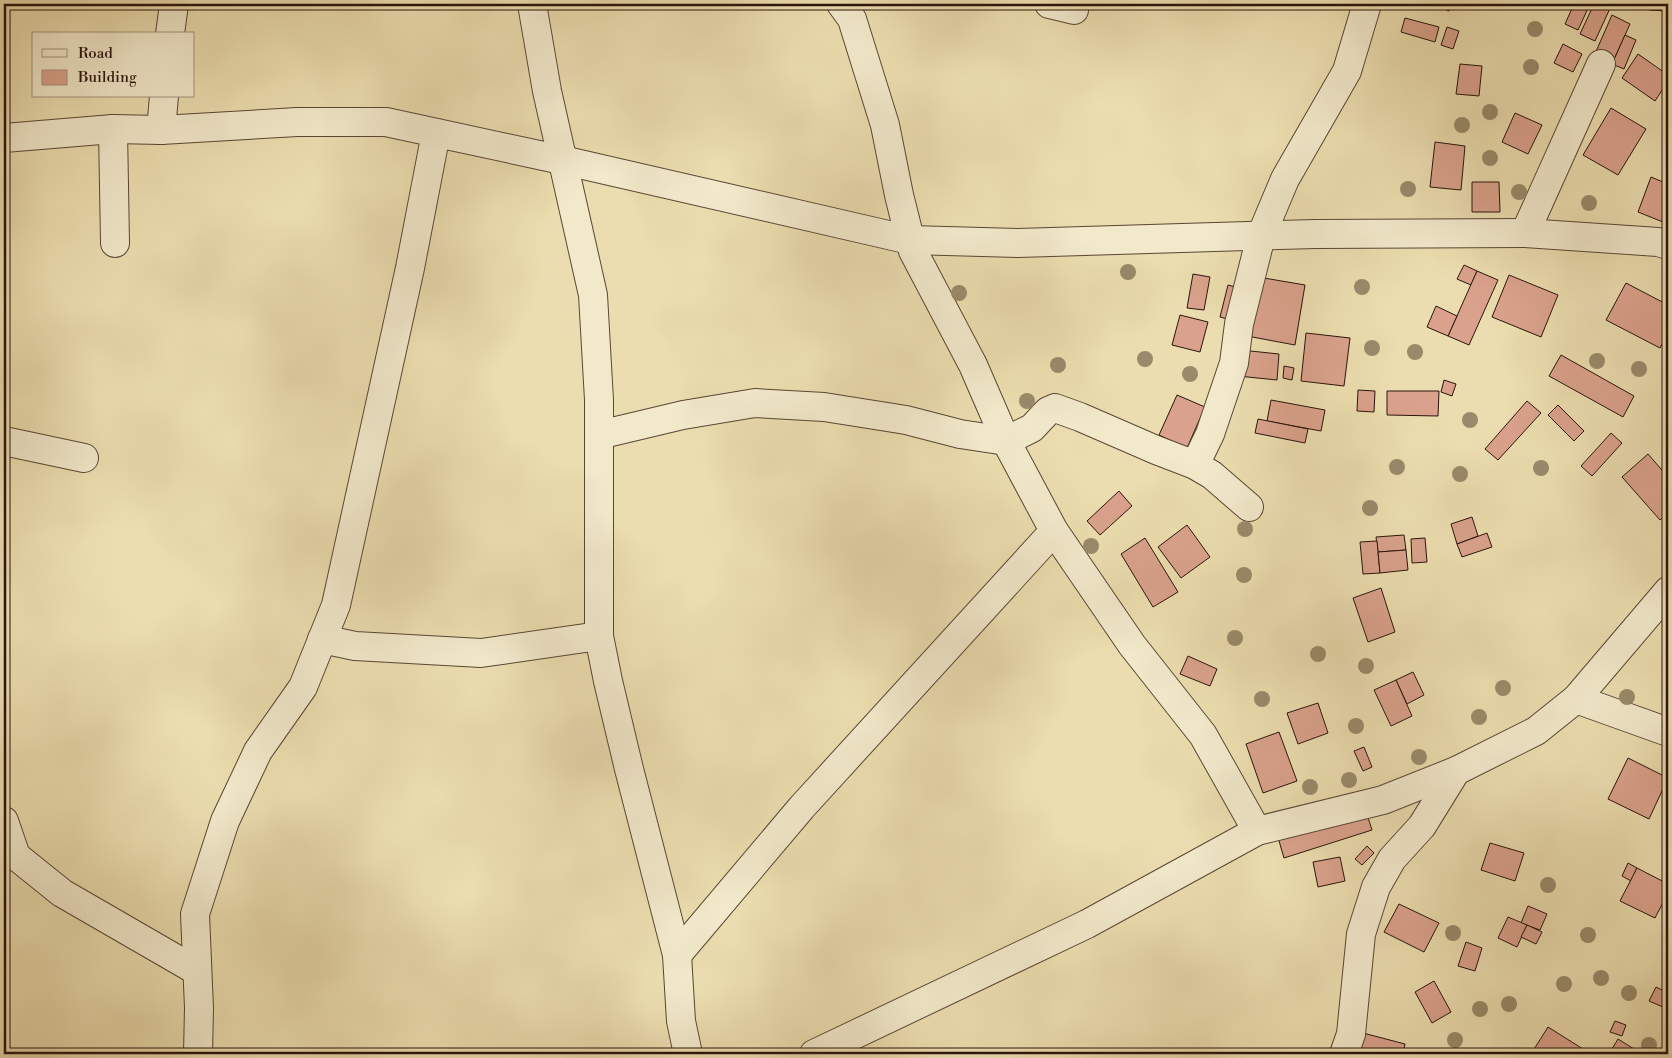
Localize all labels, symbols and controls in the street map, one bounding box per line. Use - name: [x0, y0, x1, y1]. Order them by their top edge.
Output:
- legend: [32, 32, 195, 98]
- text: Road: [78, 44, 113, 63]
- text: Building: [77, 68, 137, 87]

